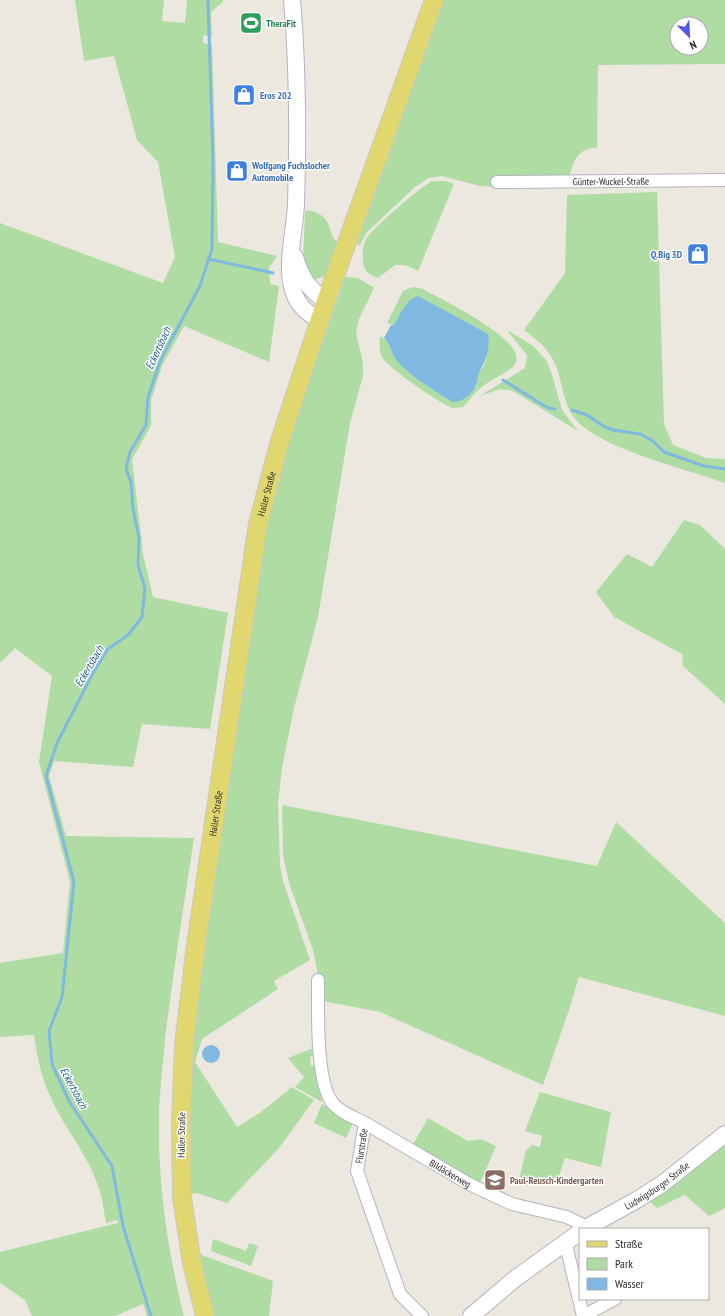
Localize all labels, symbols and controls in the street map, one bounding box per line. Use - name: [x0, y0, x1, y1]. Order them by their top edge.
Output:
- sports icon: TheraFit: [238, 10, 264, 36]
- north arrow: [669, 16, 709, 56]
- place label: TheraFit: [266, 17, 296, 30]
- text: N: [687, 38, 699, 53]
- shop icon: Eros 202: [231, 82, 257, 108]
- place label: Eros 202: [260, 89, 292, 102]
- shop icon: Wolfgang Fuchslocher Automobile: [224, 158, 250, 184]
- place label: Wolfgang Fuchslocher Automobile: [251, 159, 330, 184]
- street label: Günter-Wuckel-Straße: [573, 175, 649, 188]
- shop icon: Q.Big 3D: [685, 241, 711, 267]
- place label: Q.Big 3D: [651, 248, 683, 261]
- water label: Eckertsbach: [142, 323, 174, 371]
- street label: Haller Straße: [254, 470, 279, 518]
- water label: Eckertsbach: [71, 642, 107, 689]
- street label: Haller Straße: [206, 790, 226, 837]
- water label: Eckertsbach: [57, 1065, 91, 1112]
- street label: Haller Straße: [175, 1112, 188, 1158]
- street label: Flurstraße: [352, 1128, 371, 1165]
- street label: Bildäckerweg: [427, 1156, 473, 1191]
- street label: Ludwigsburger Straße: [622, 1159, 692, 1213]
- school or university icon: Paul-Reusch-Kindergarten: [482, 1167, 508, 1193]
- place label: Paul-Reusch-Kindergarten: [510, 1174, 604, 1187]
- legend: [579, 1228, 709, 1300]
- text: Straße: [615, 1236, 642, 1251]
- text: Park: [615, 1256, 633, 1271]
- text: Wasser: [615, 1276, 645, 1291]

